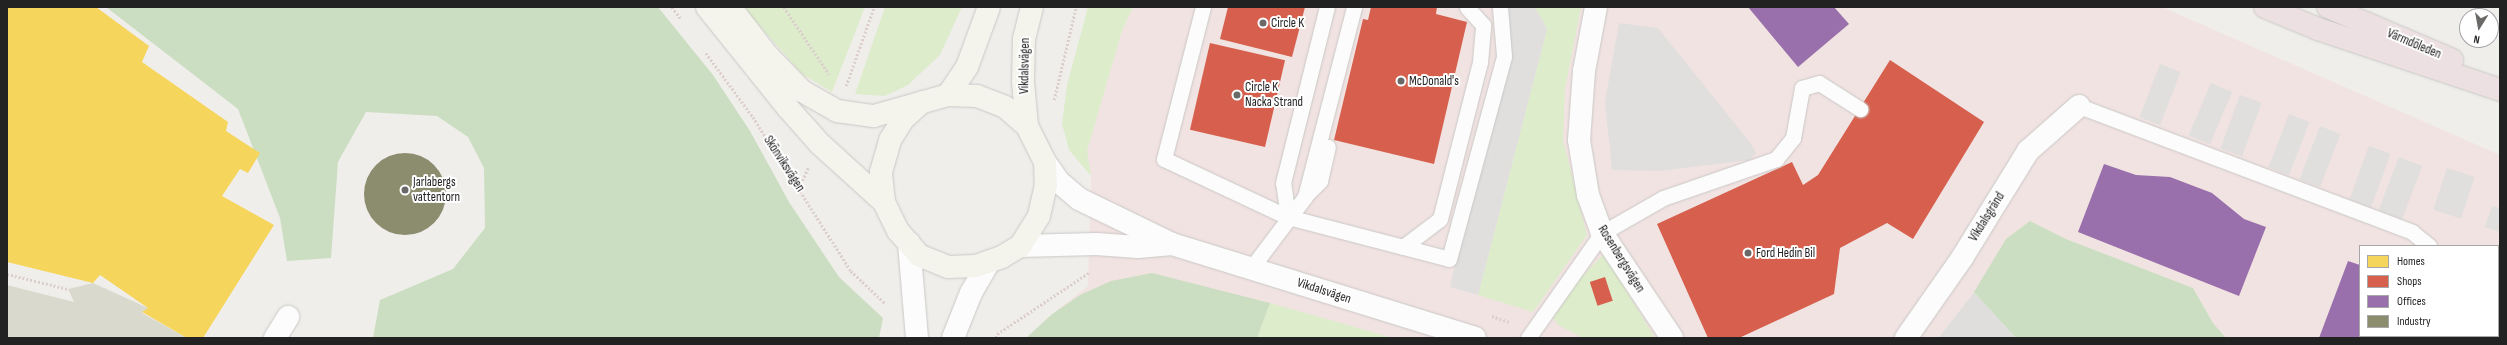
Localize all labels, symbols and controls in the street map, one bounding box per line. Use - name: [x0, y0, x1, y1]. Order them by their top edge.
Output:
- north arrow: [2459, 8, 2499, 48]
- place label: Circle K: [1271, 15, 1304, 31]
- marker: Circle K: [1258, 18, 1268, 28]
- street label: Värmdöleden: [2385, 26, 2443, 62]
- text: N: [2473, 32, 2481, 46]
- street label: Vikdalsvägen: [1017, 38, 1033, 94]
- place label: McDonald's: [1409, 73, 1459, 89]
- marker: McDonald's: [1396, 76, 1406, 86]
- place label: Circle K Nacka Strand: [1245, 80, 1303, 111]
- marker: Circle K Nacka Strand: [1232, 90, 1242, 100]
- street label: Skönviksvägen: [760, 133, 808, 195]
- place label: Jarlabergs vattentorn: [413, 175, 460, 206]
- marker: Jarlabergs vattentorn: [400, 185, 410, 195]
- street label: Vikdalsgränd: [1966, 189, 2008, 245]
- street label: Rosenbergsvägen: [1594, 223, 1648, 295]
- place label: Ford Hedin Bil: [1756, 245, 1815, 261]
- legend: [2359, 245, 2499, 337]
- marker: Ford Hedin Bil: [1743, 248, 1753, 258]
- text: Homes: [2397, 254, 2425, 269]
- text: Shops: [2397, 274, 2422, 289]
- street label: Vikdalsvägen: [1295, 275, 1353, 307]
- text: Offices: [2397, 294, 2426, 309]
- text: Industry: [2397, 314, 2431, 329]

